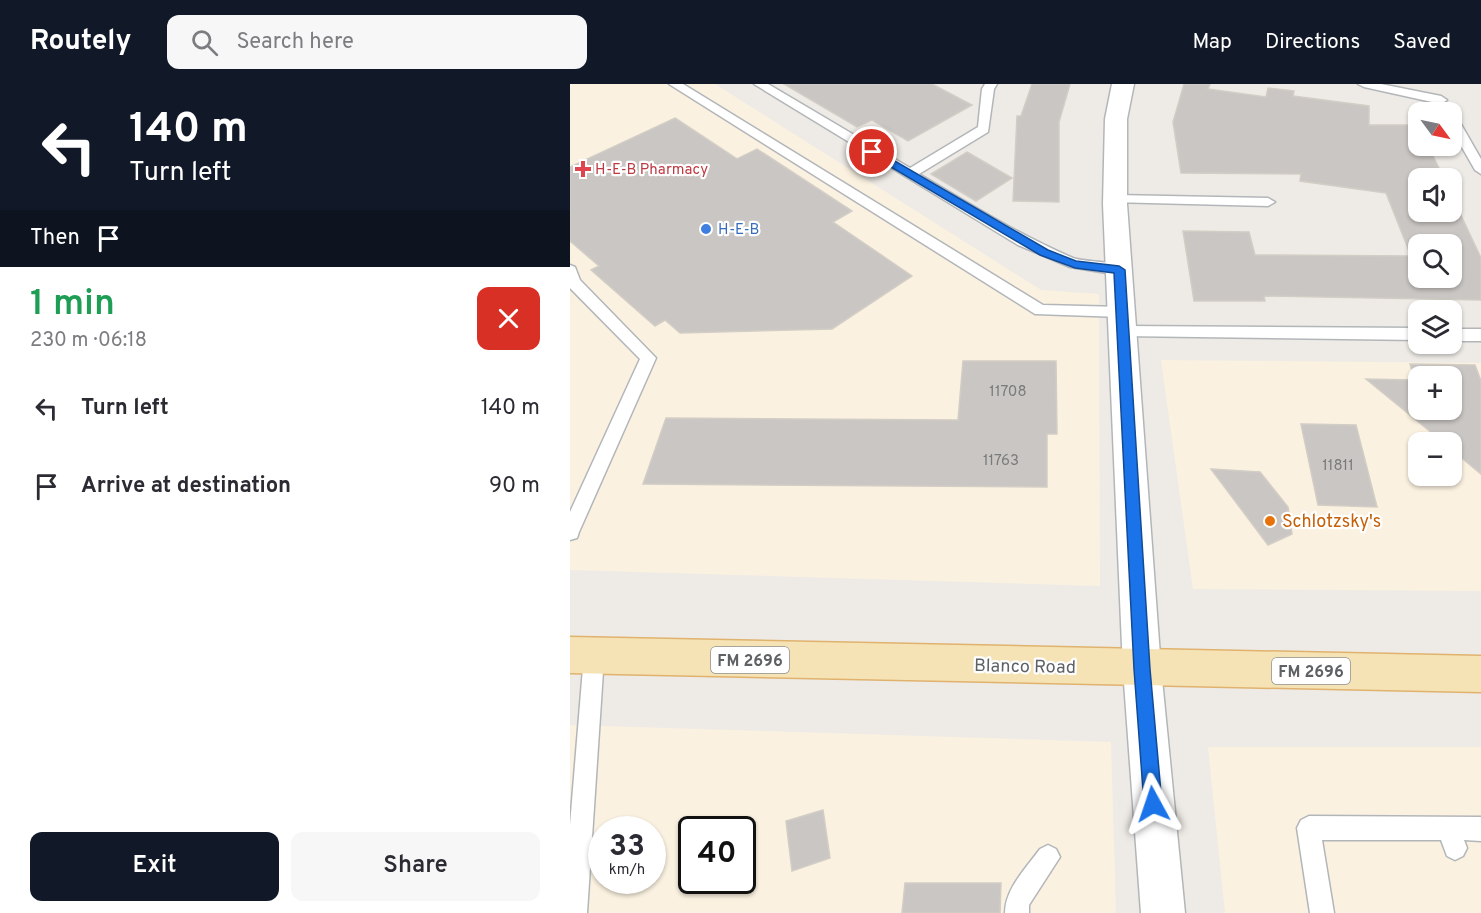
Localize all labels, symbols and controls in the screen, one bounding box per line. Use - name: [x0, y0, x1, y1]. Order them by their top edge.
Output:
- search box: [167, 15, 587, 69]
- text: Routely: [30, 24, 131, 60]
- icon: search: [188, 26, 221, 59]
- text: Search here: [236, 29, 354, 56]
- text: Map: [1192, 29, 1232, 56]
- text: Directions: [1265, 29, 1360, 56]
- text: Saved: [1393, 29, 1451, 56]
- north arrow: [1408, 102, 1462, 156]
- map controls: [1408, 102, 1462, 486]
- text: 140 m: [129, 104, 248, 157]
- icon: left: [30, 108, 108, 186]
- pin: [846, 126, 897, 177]
- icon: arrive: [855, 135, 888, 168]
- text: Turn left: [129, 156, 231, 190]
- place label: H-E-B Pharmacy: [595, 161, 708, 180]
- marker: H-E-B Pharmacy: [576, 162, 590, 176]
- button: sound: [1408, 168, 1462, 222]
- place label: H-E-B: [718, 221, 759, 240]
- icon: arrive: [92, 222, 125, 255]
- marker: H-E-B: [699, 222, 713, 236]
- text: Then: [30, 225, 80, 252]
- button: search: [1408, 234, 1462, 288]
- text: 1 min: [30, 282, 115, 328]
- button: close: [477, 287, 540, 350]
- button: layers: [1408, 300, 1462, 354]
- text: 230 m · 06:18: [30, 328, 147, 354]
- button: +: [1408, 366, 1462, 420]
- house number: 11708: [989, 383, 1027, 402]
- icon: left: [30, 392, 63, 425]
- text: Turn left: [81, 395, 169, 422]
- text: 140 m: [481, 395, 540, 422]
- button: −: [1408, 432, 1462, 486]
- house number: 11763: [983, 452, 1019, 471]
- house number: 11811: [1322, 457, 1354, 476]
- icon: arrive: [30, 470, 63, 503]
- text: Arrive at destination: [81, 473, 291, 500]
- text: 90 m: [489, 473, 540, 500]
- place label: Schlotzsky's: [1282, 511, 1381, 534]
- marker: Schlotzsky's: [1263, 514, 1277, 528]
- road number: FM 2696: [711, 647, 789, 673]
- street label: Blanco Road: [974, 655, 1076, 680]
- road number: FM 2696: [1272, 658, 1350, 684]
- position arrow: [1121, 772, 1185, 836]
- speed limit sign: 40: [678, 816, 756, 894]
- text: 33: [609, 829, 645, 866]
- button: Exit: [30, 832, 279, 901]
- button: Share: [291, 832, 540, 901]
- text: km/h: [609, 861, 645, 880]

